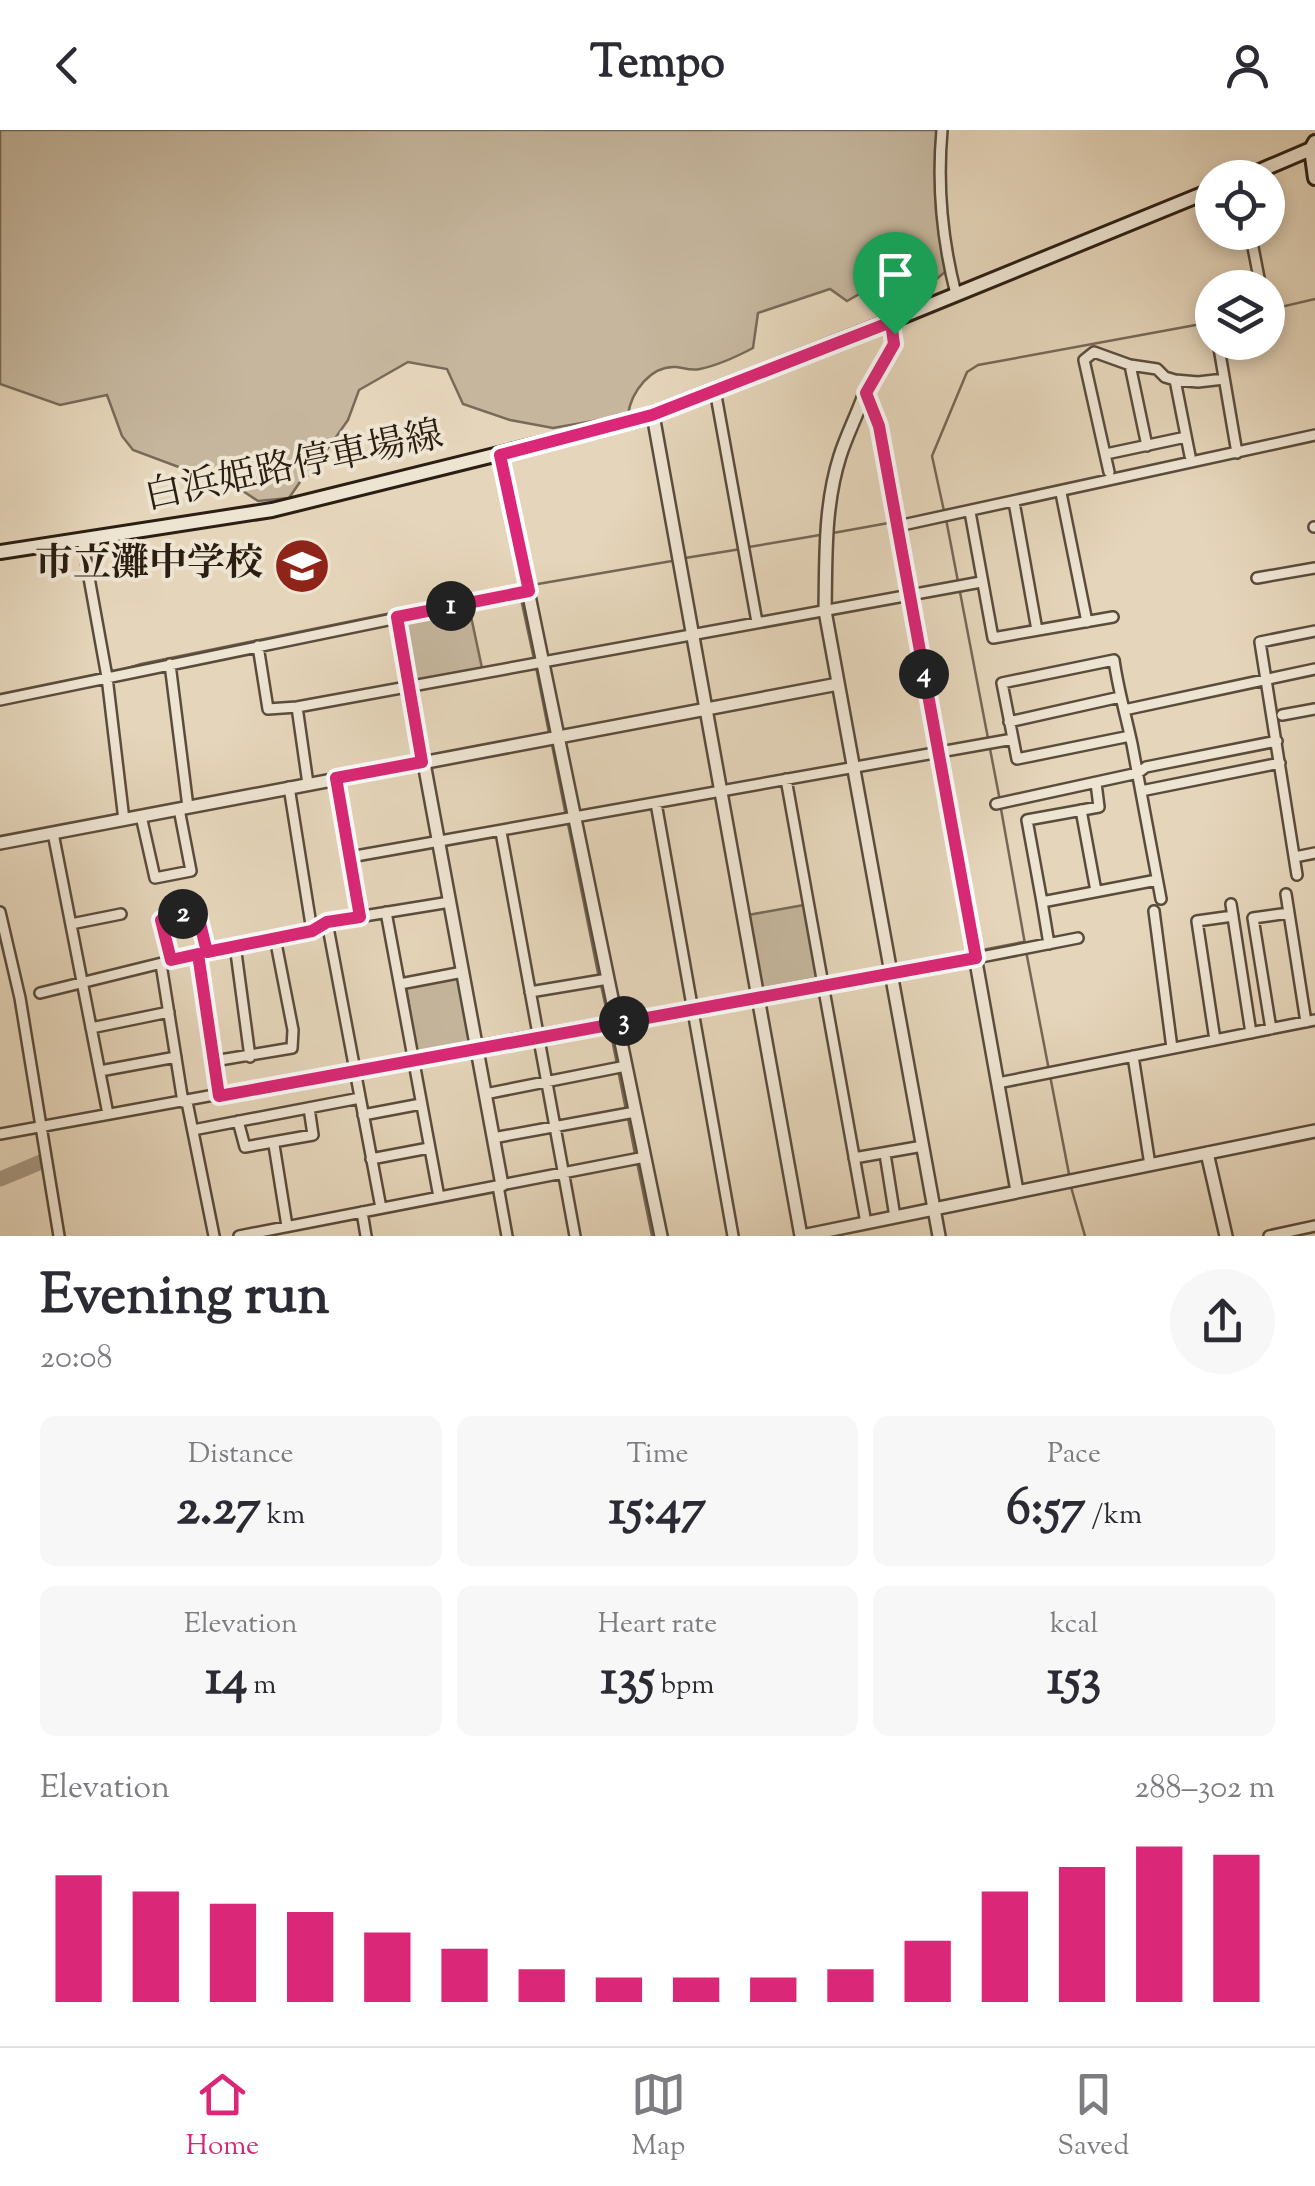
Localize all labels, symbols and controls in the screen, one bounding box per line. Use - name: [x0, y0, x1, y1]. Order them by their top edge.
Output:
- text: Tempo: [590, 33, 725, 98]
- icon: back: [40, 38, 95, 93]
- icon: person: [1220, 38, 1275, 93]
- map controls: [1195, 160, 1285, 360]
- button: locate: [1195, 160, 1285, 250]
- pin: [853, 232, 938, 335]
- icon: arrive: [868, 247, 923, 302]
- button: layers: [1195, 270, 1285, 360]
- street label: 白浜姫路停車場線: [140, 410, 448, 526]
- school or university icon: 市立灘中学校: [272, 536, 332, 596]
- place label: 市立灘中学校: [35, 539, 263, 593]
- pin: 1: [426, 581, 476, 631]
- text: 1: [446, 586, 456, 626]
- pin: 4: [899, 649, 949, 699]
- text: 4: [917, 654, 931, 694]
- pin: 2: [158, 889, 208, 939]
- text: 2: [176, 894, 190, 934]
- pin: 3: [599, 996, 649, 1046]
- text: 3: [618, 1001, 630, 1041]
- text: Evening run: [40, 1259, 329, 1338]
- button: share: [1170, 1269, 1275, 1374]
- text: 20:08: [40, 1336, 113, 1382]
- text: Distance: [188, 1435, 294, 1475]
- text: Time: [626, 1435, 689, 1475]
- text: Pace: [1047, 1435, 1101, 1475]
- text: 2.27: [176, 1475, 261, 1547]
- text: 15:47: [609, 1475, 706, 1547]
- text: 6:57: [1006, 1475, 1086, 1547]
- text: km: [261, 1496, 305, 1536]
- text: /km: [1086, 1496, 1142, 1536]
- text: Elevation: [184, 1605, 298, 1645]
- text: Heart rate: [598, 1605, 717, 1645]
- text: kcal: [1050, 1605, 1098, 1645]
- text: 14: [205, 1645, 247, 1717]
- text: 135: [600, 1645, 655, 1717]
- text: 153: [1047, 1645, 1101, 1717]
- text: m: [247, 1666, 276, 1706]
- text: bpm: [655, 1666, 715, 1706]
- text: Elevation: [40, 1766, 170, 1812]
- text: 288–302 m: [1135, 1766, 1275, 1812]
- tab: Home: [186, 2067, 259, 2167]
- tab: Map: [631, 2067, 686, 2167]
- tab: Saved: [1057, 2067, 1129, 2167]

